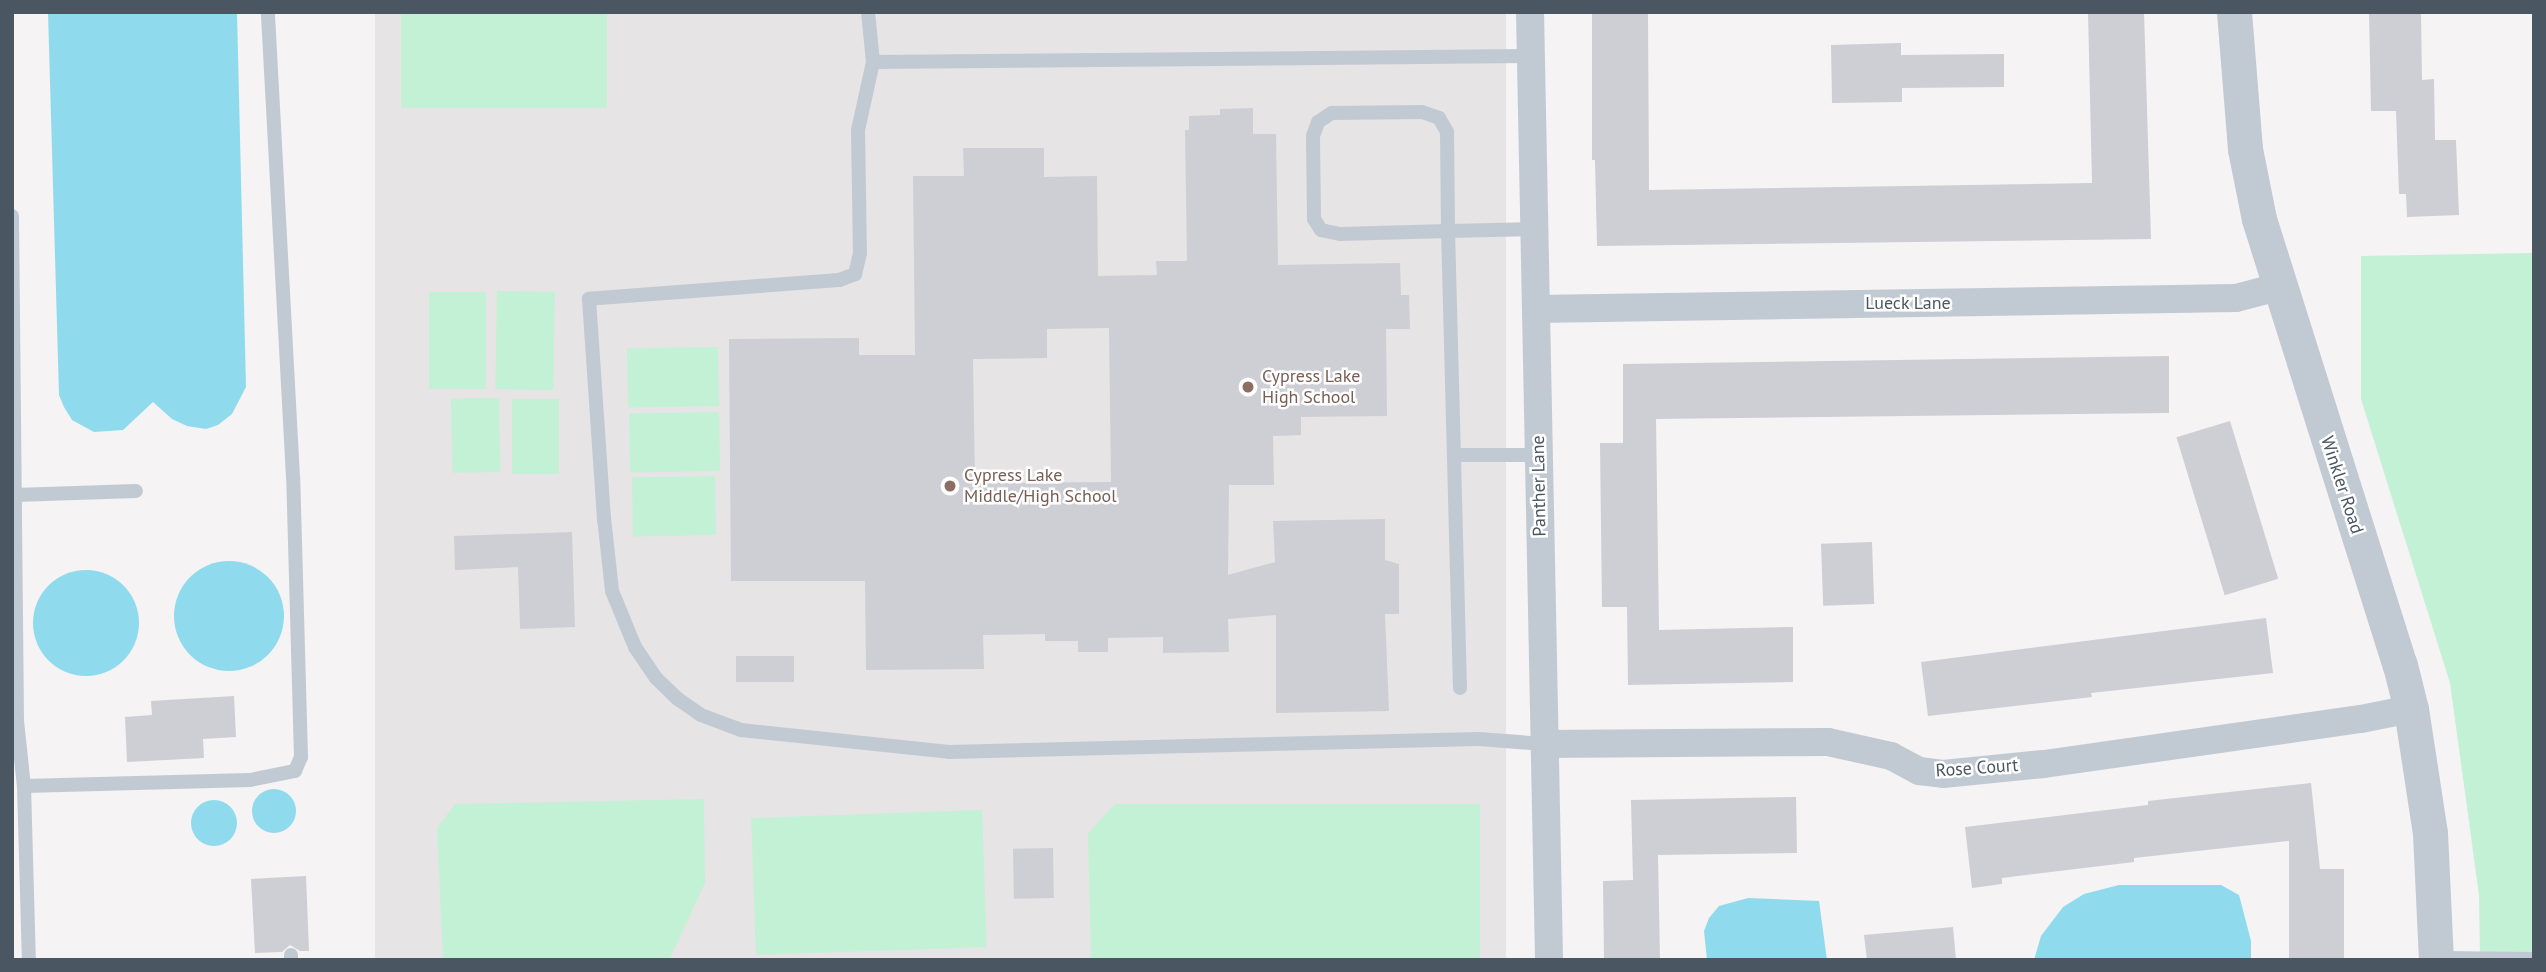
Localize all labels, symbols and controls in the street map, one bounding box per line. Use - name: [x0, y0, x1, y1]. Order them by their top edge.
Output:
- street label: Lueck Lane: [1865, 292, 1951, 314]
- place label: Cypress Lake High School: [1262, 366, 1360, 408]
- marker: Cypress Lake High School: [1240, 379, 1256, 395]
- street label: Winkler Road: [2316, 433, 2368, 537]
- street label: Panther Lane: [1527, 435, 1551, 537]
- place label: Cypress Lake Middle/High School: [964, 465, 1117, 508]
- marker: Cypress Lake Middle/High School: [942, 478, 958, 494]
- street label: Rose Court: [1935, 754, 2019, 782]

